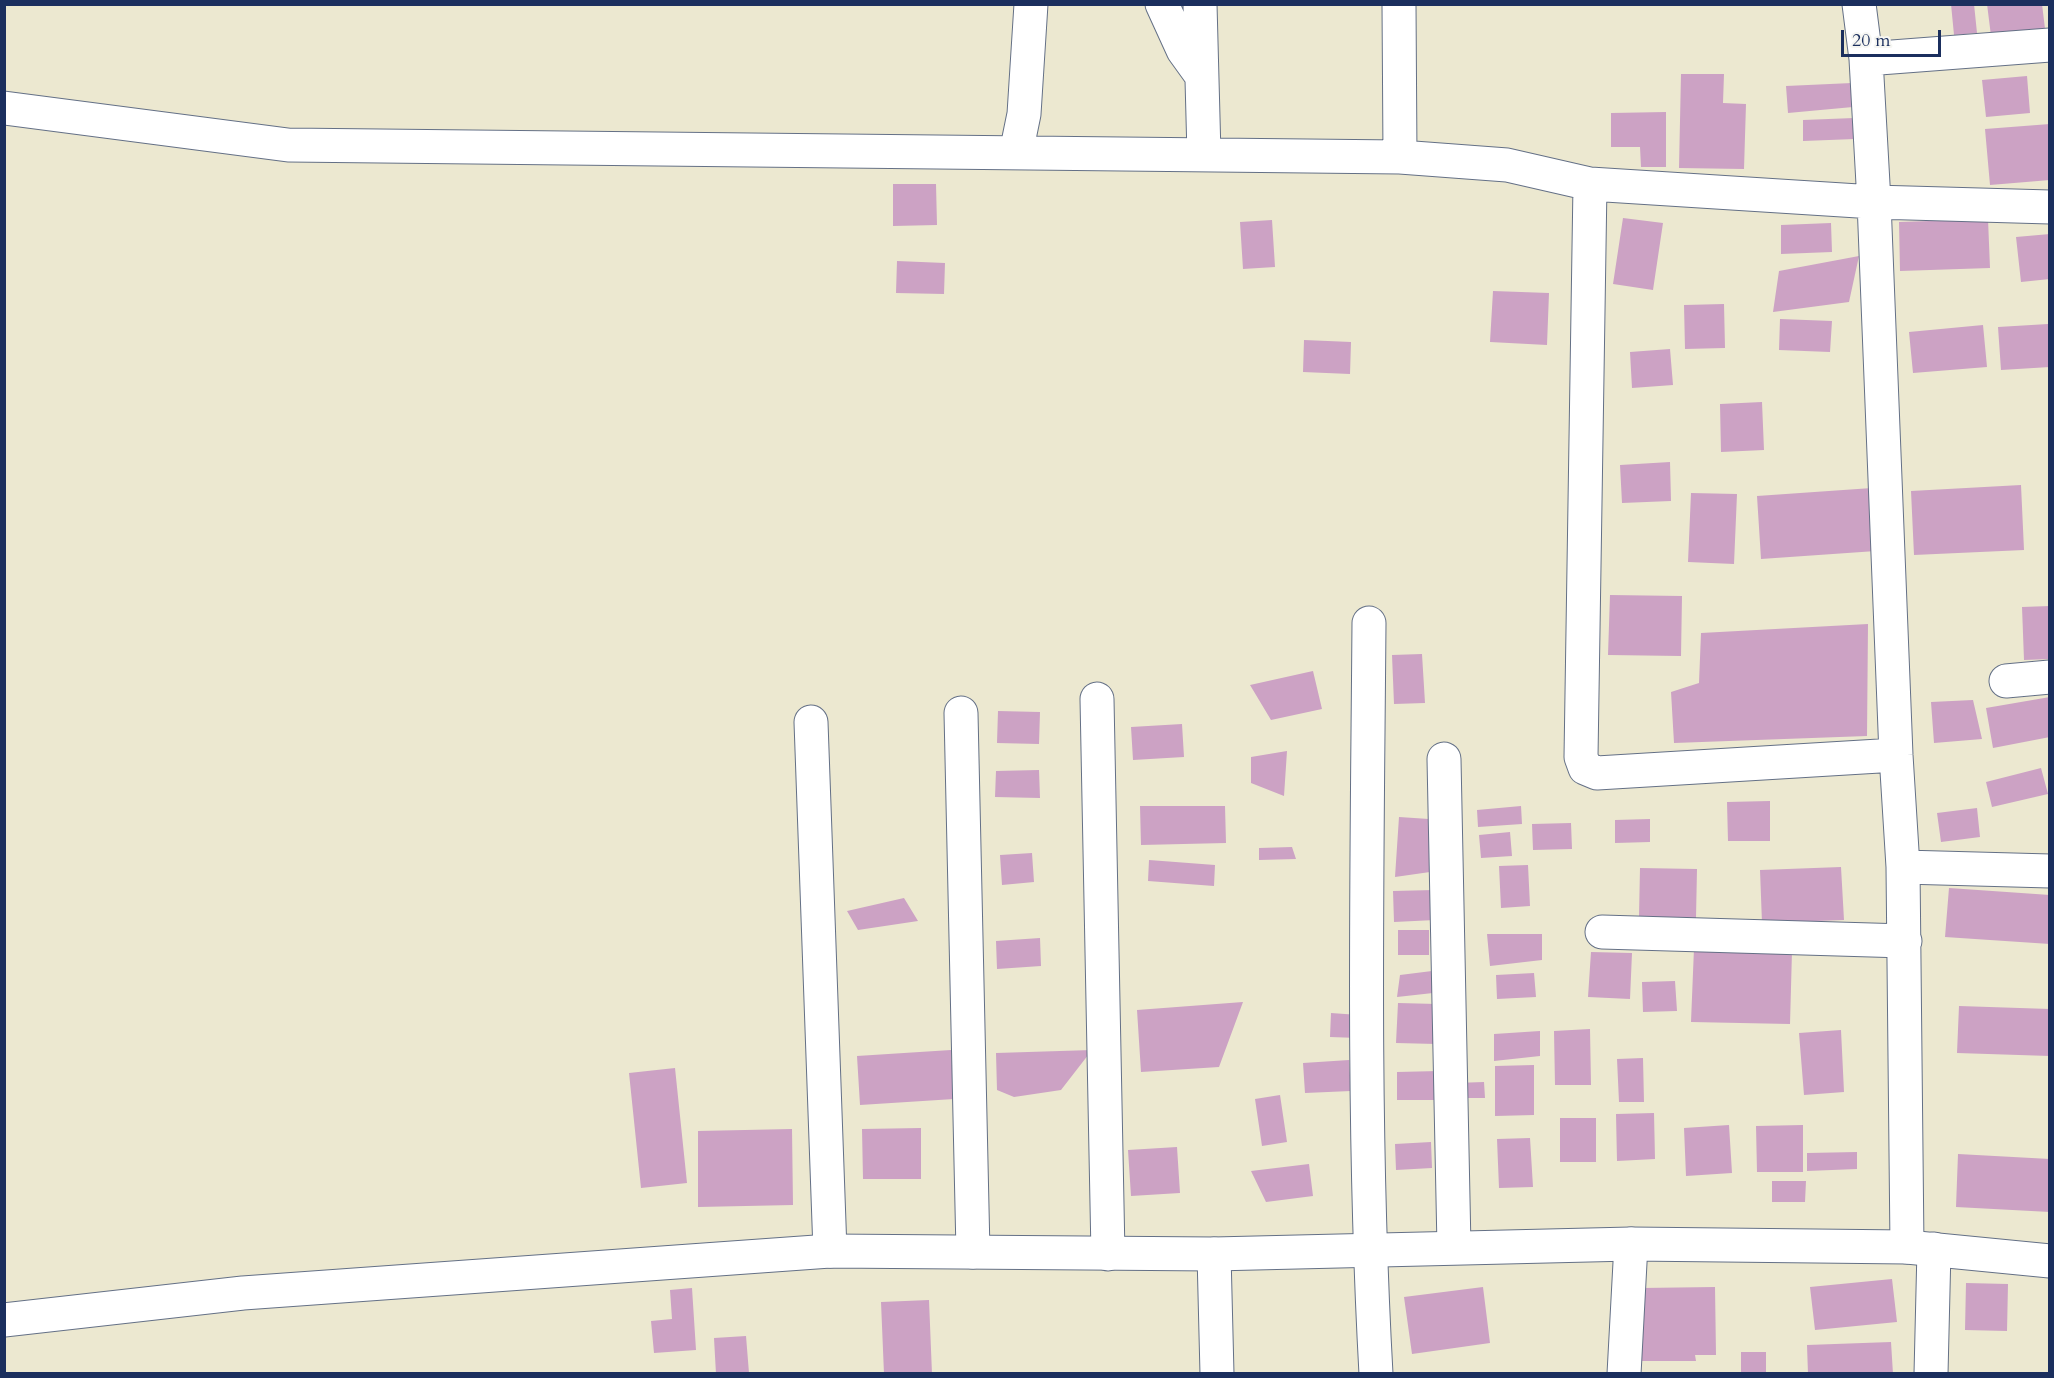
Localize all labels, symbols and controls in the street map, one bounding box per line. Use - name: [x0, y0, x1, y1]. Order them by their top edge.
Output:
- scale bar: [1844, 18, 1944, 56]
- text: 20 m: [1852, 28, 1891, 53]

